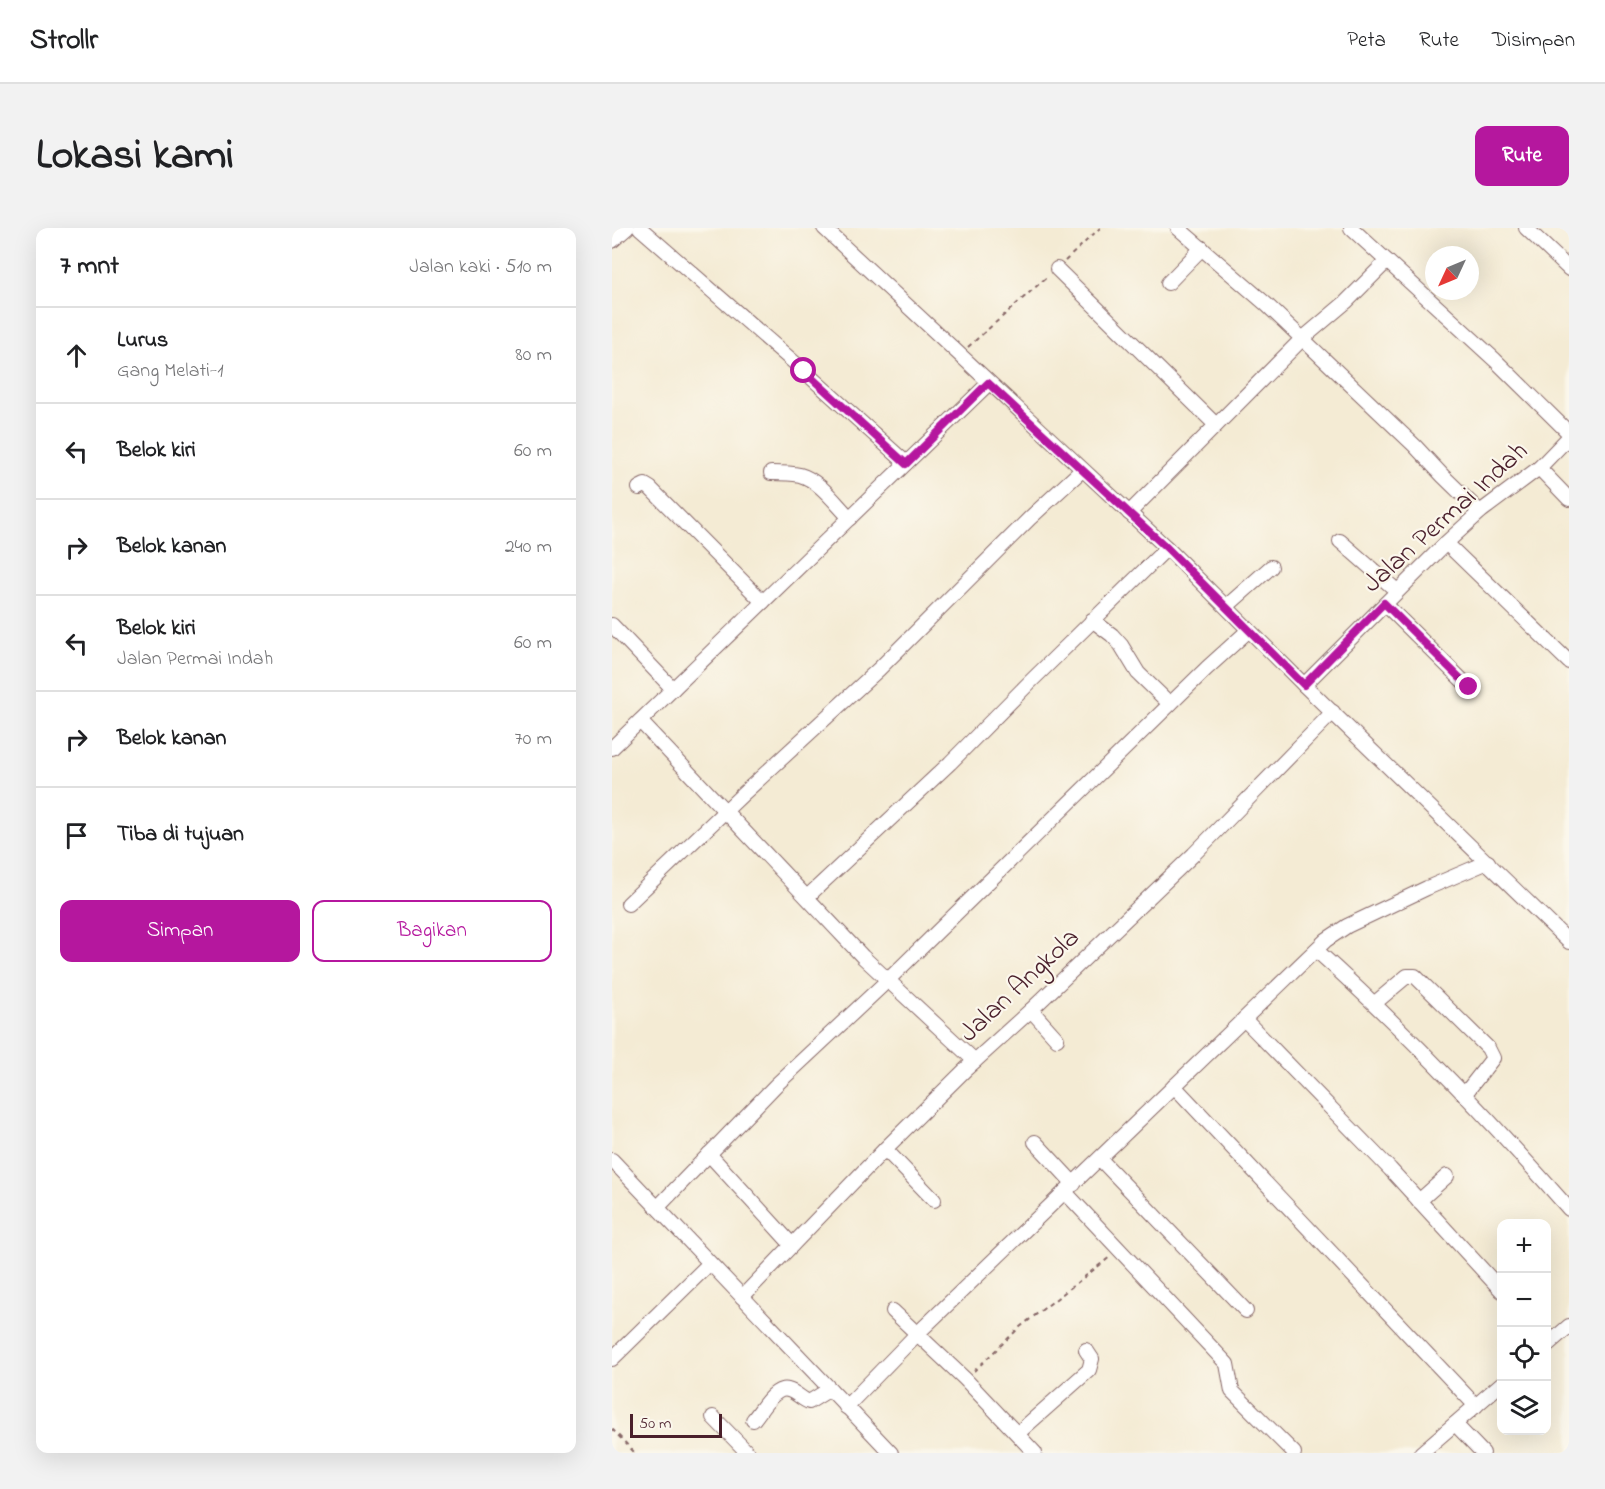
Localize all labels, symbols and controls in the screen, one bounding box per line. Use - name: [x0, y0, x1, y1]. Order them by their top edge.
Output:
- text: Strollr: [30, 21, 98, 62]
- text: Peta: [1347, 26, 1386, 56]
- text: Rute: [1419, 26, 1459, 56]
- text: Disimpan: [1492, 26, 1575, 56]
- text: Lokasi kami: [36, 126, 234, 187]
- button: Rute: [1475, 126, 1569, 186]
- north arrow: [1425, 246, 1479, 300]
- text: 7 mnt: [60, 248, 119, 286]
- text: Jalan kaki · 510 m: [409, 253, 552, 282]
- text: Lurus: [117, 325, 168, 357]
- icon: ahead: [60, 339, 93, 372]
- text: 80 m: [515, 341, 552, 370]
- text: Gang Melati-1: [117, 357, 224, 386]
- route start: [790, 357, 816, 383]
- street label: Jalan Permai Indah: [1355, 433, 1537, 603]
- icon: left: [60, 435, 93, 468]
- text: Belok kiri: [117, 435, 196, 467]
- text: 60 m: [514, 437, 552, 466]
- icon: right: [60, 531, 93, 564]
- text: Belok kanan: [117, 531, 226, 563]
- text: 240 m: [505, 533, 552, 562]
- text: Belok kiri: [117, 613, 196, 645]
- icon: left: [60, 627, 93, 660]
- text: 60 m: [514, 629, 552, 658]
- text: Jalan Permai Indah: [117, 645, 273, 674]
- route end: [1455, 673, 1481, 699]
- icon: right: [60, 723, 93, 756]
- text: Belok kanan: [117, 723, 226, 755]
- text: 70 m: [515, 725, 552, 754]
- icon: arrive: [60, 819, 93, 852]
- text: Tiba di tujuan: [117, 819, 244, 851]
- button: Simpan: [60, 900, 300, 962]
- button: Bagikan: [312, 900, 552, 962]
- street label: Jalan Angkola: [951, 920, 1089, 1052]
- map controls: [1497, 1219, 1551, 1435]
- button: +: [1497, 1219, 1551, 1273]
- button: −: [1497, 1273, 1551, 1327]
- button: locate: [1497, 1327, 1551, 1381]
- button: layers: [1497, 1381, 1551, 1435]
- scale bar: [630, 1411, 722, 1438]
- text: 50 m: [639, 1412, 671, 1436]

